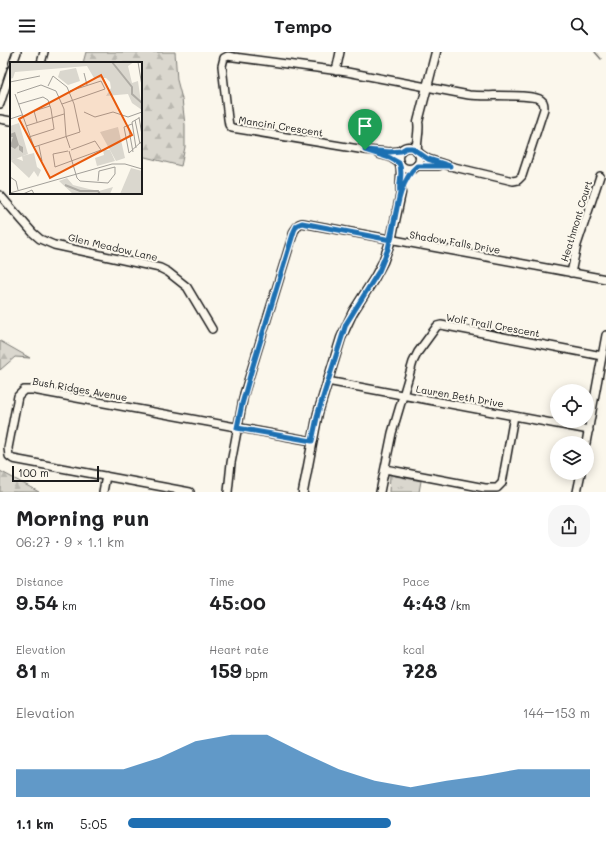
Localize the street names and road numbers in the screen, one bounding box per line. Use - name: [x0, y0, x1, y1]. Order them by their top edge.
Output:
- street label: Mancini Crescent: [238, 112, 324, 140]
- street label: Heathmont Court: [557, 179, 595, 263]
- street label: Shadow Falls Drive: [408, 227, 502, 257]
- street label: Glen Meadow Lane: [67, 230, 159, 264]
- street label: Wolf Trail Crescent: [445, 310, 541, 340]
- street label: Bush Ridges Avenue: [32, 374, 128, 404]
- street label: Lauren Beth Drive: [415, 381, 505, 411]

